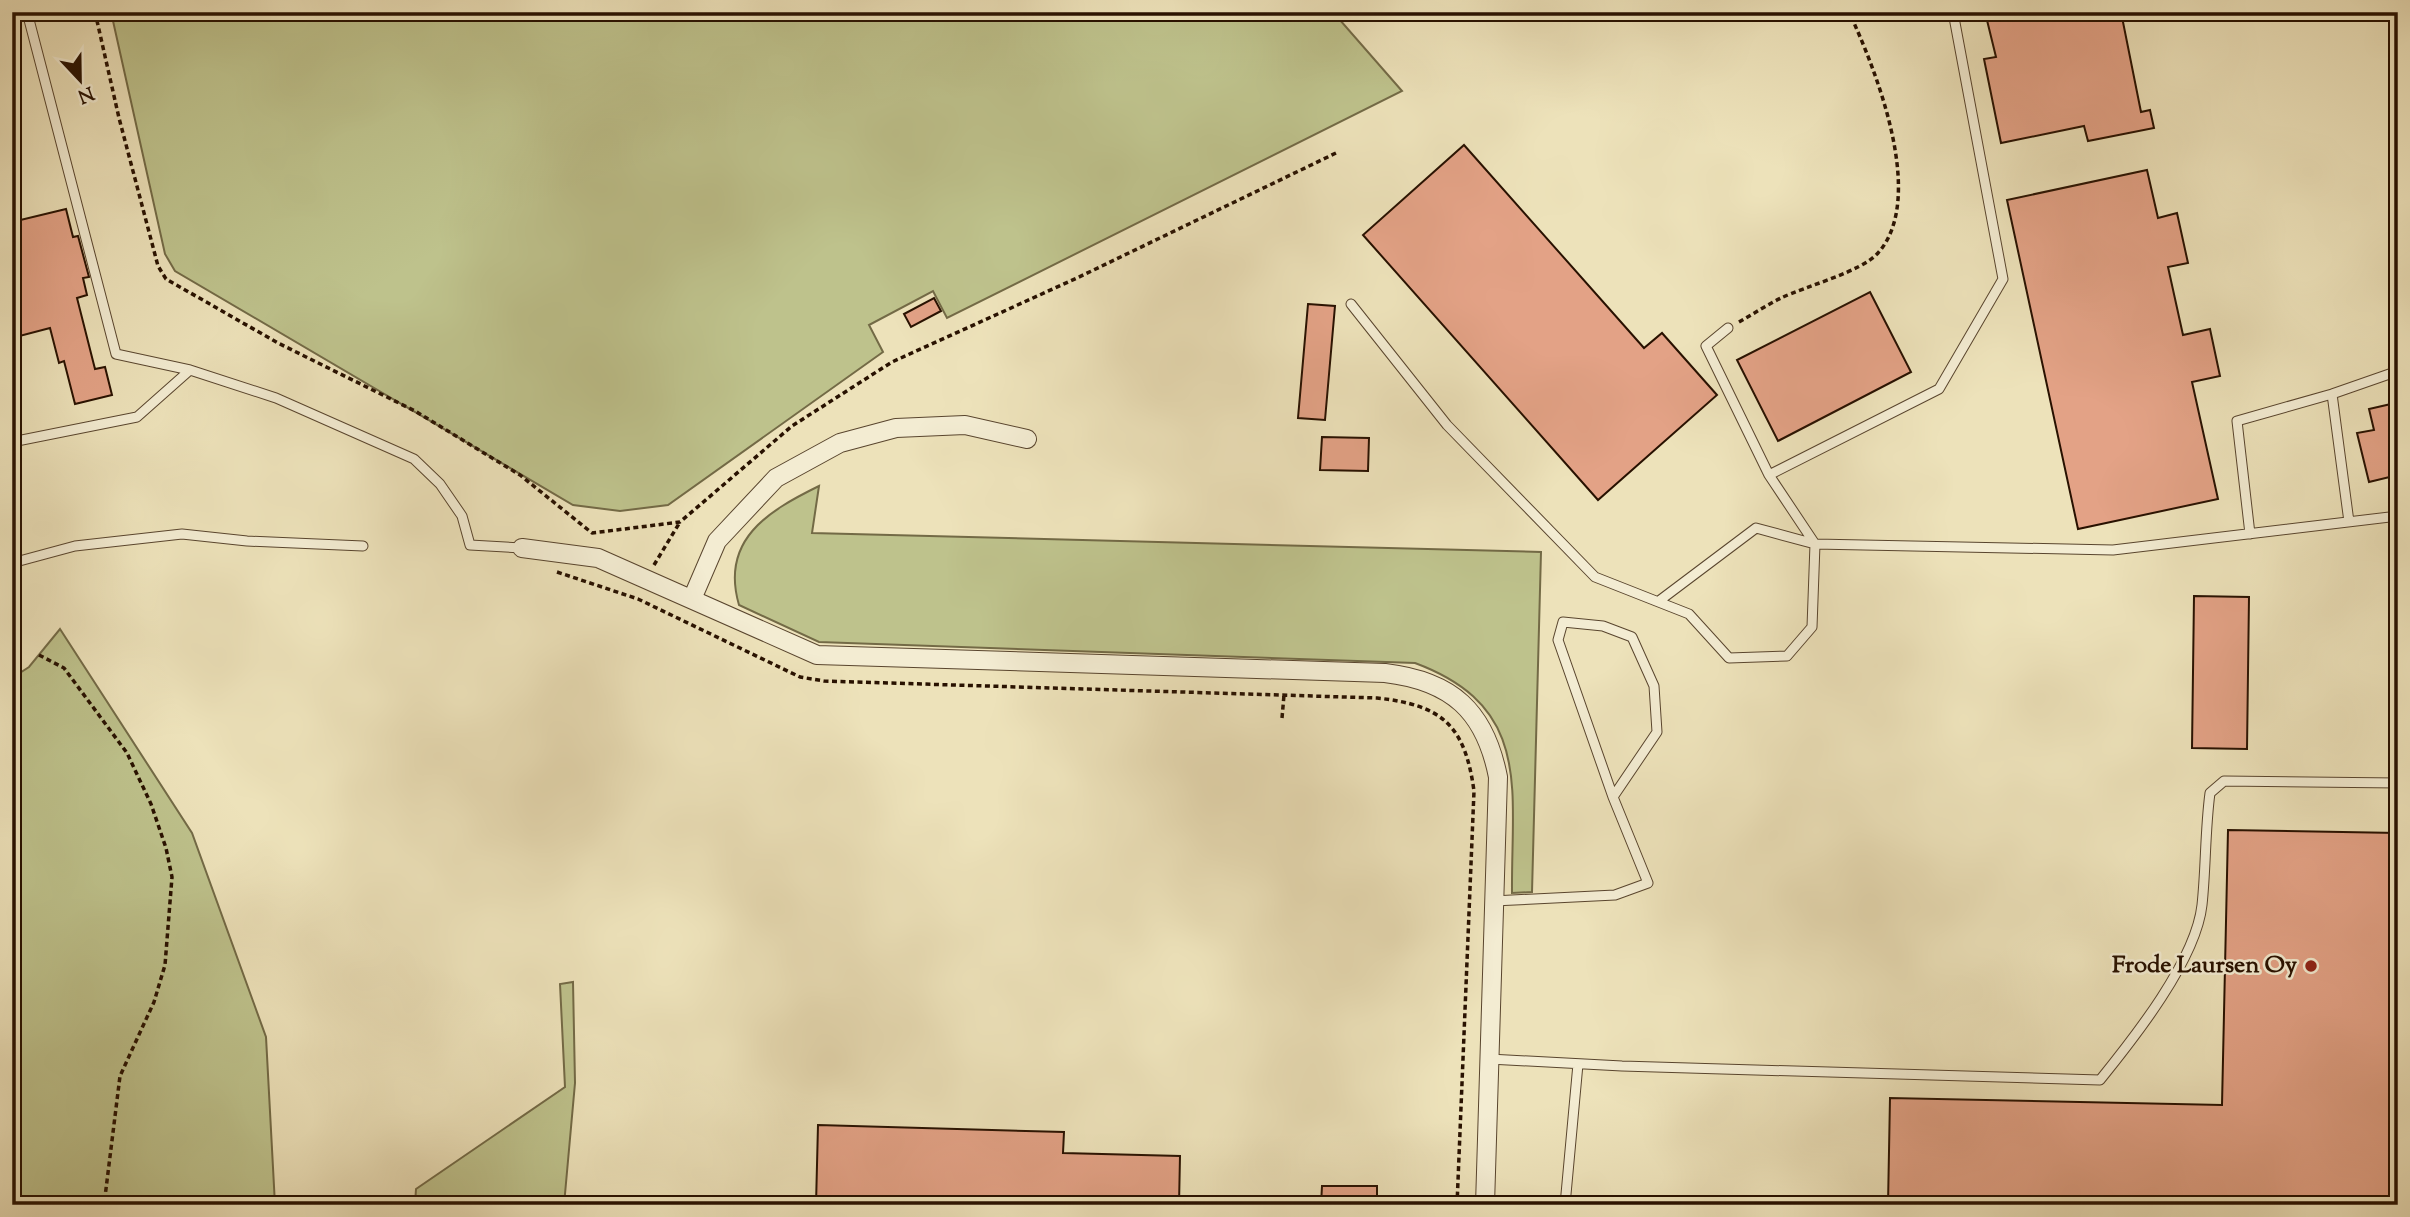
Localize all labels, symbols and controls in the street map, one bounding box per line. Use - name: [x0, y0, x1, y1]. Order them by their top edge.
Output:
- north arrow: [46, 46, 116, 116]
- text: N: [73, 78, 98, 109]
- place label: Frode Laursen Oy: [2112, 949, 2297, 983]
- marker: Frode Laursen Oy: [2303, 958, 2319, 974]

